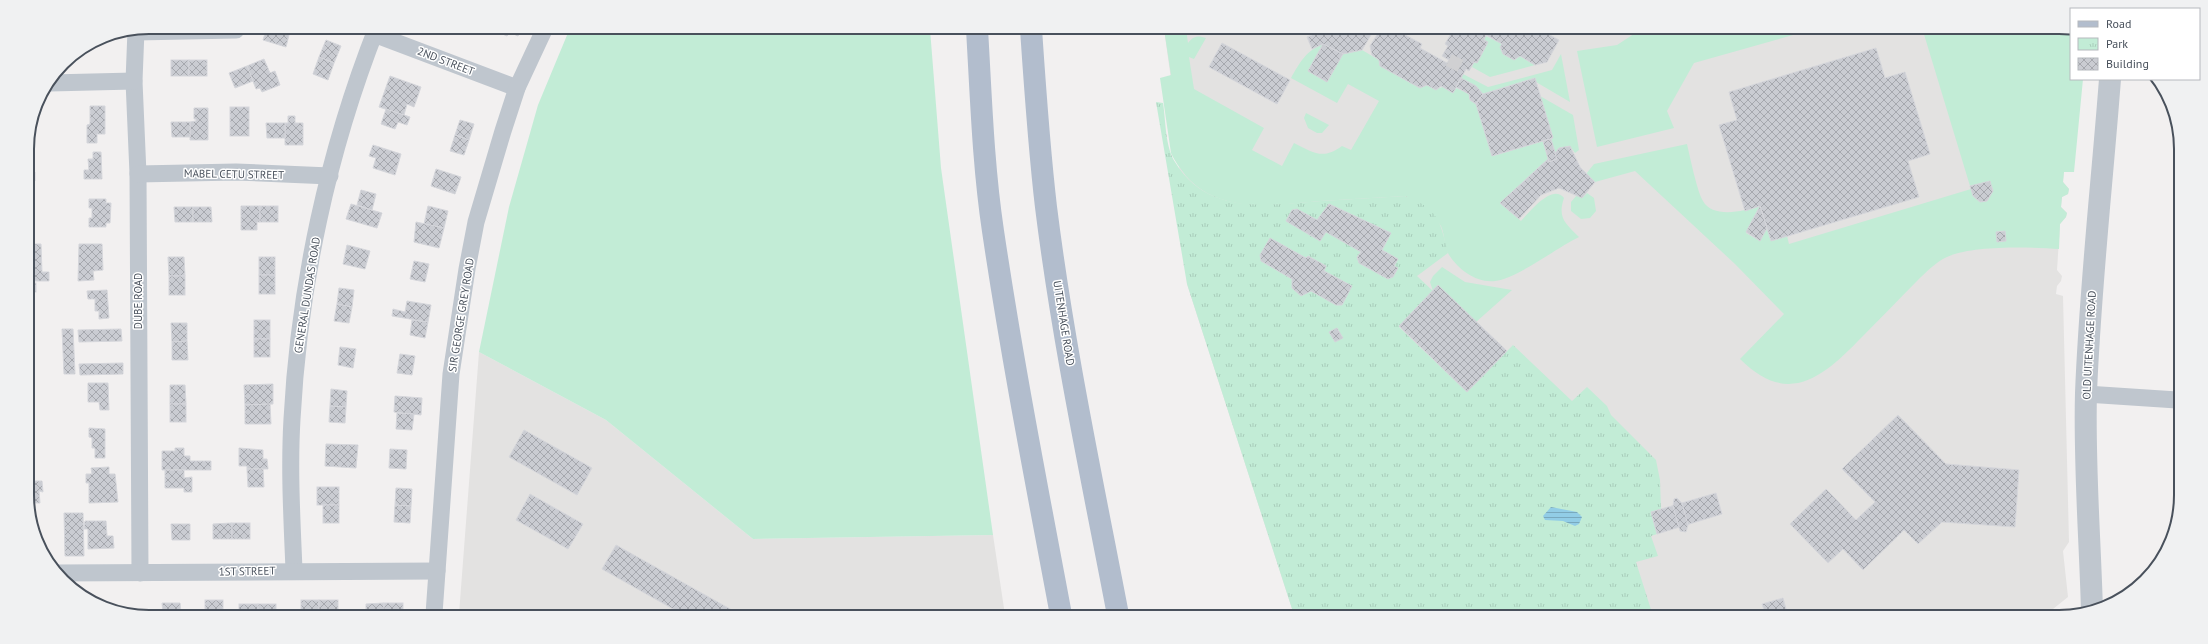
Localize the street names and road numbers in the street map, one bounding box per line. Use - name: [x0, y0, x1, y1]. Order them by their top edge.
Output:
- street label: 2ND STREET: [416, 44, 476, 78]
- street label: MABEL CETU STREET: [184, 166, 284, 182]
- street label: GENERAL DUNDAS ROAD: [291, 236, 323, 354]
- street label: SIR GEORGE GREY ROAD: [445, 257, 477, 373]
- street label: DUBE ROAD: [131, 273, 145, 329]
- street label: UITENHAGE ROAD: [1050, 280, 1078, 366]
- street label: OLD UITENHAGE ROAD: [2079, 290, 2099, 400]
- street label: 1ST STREET: [218, 564, 276, 578]

